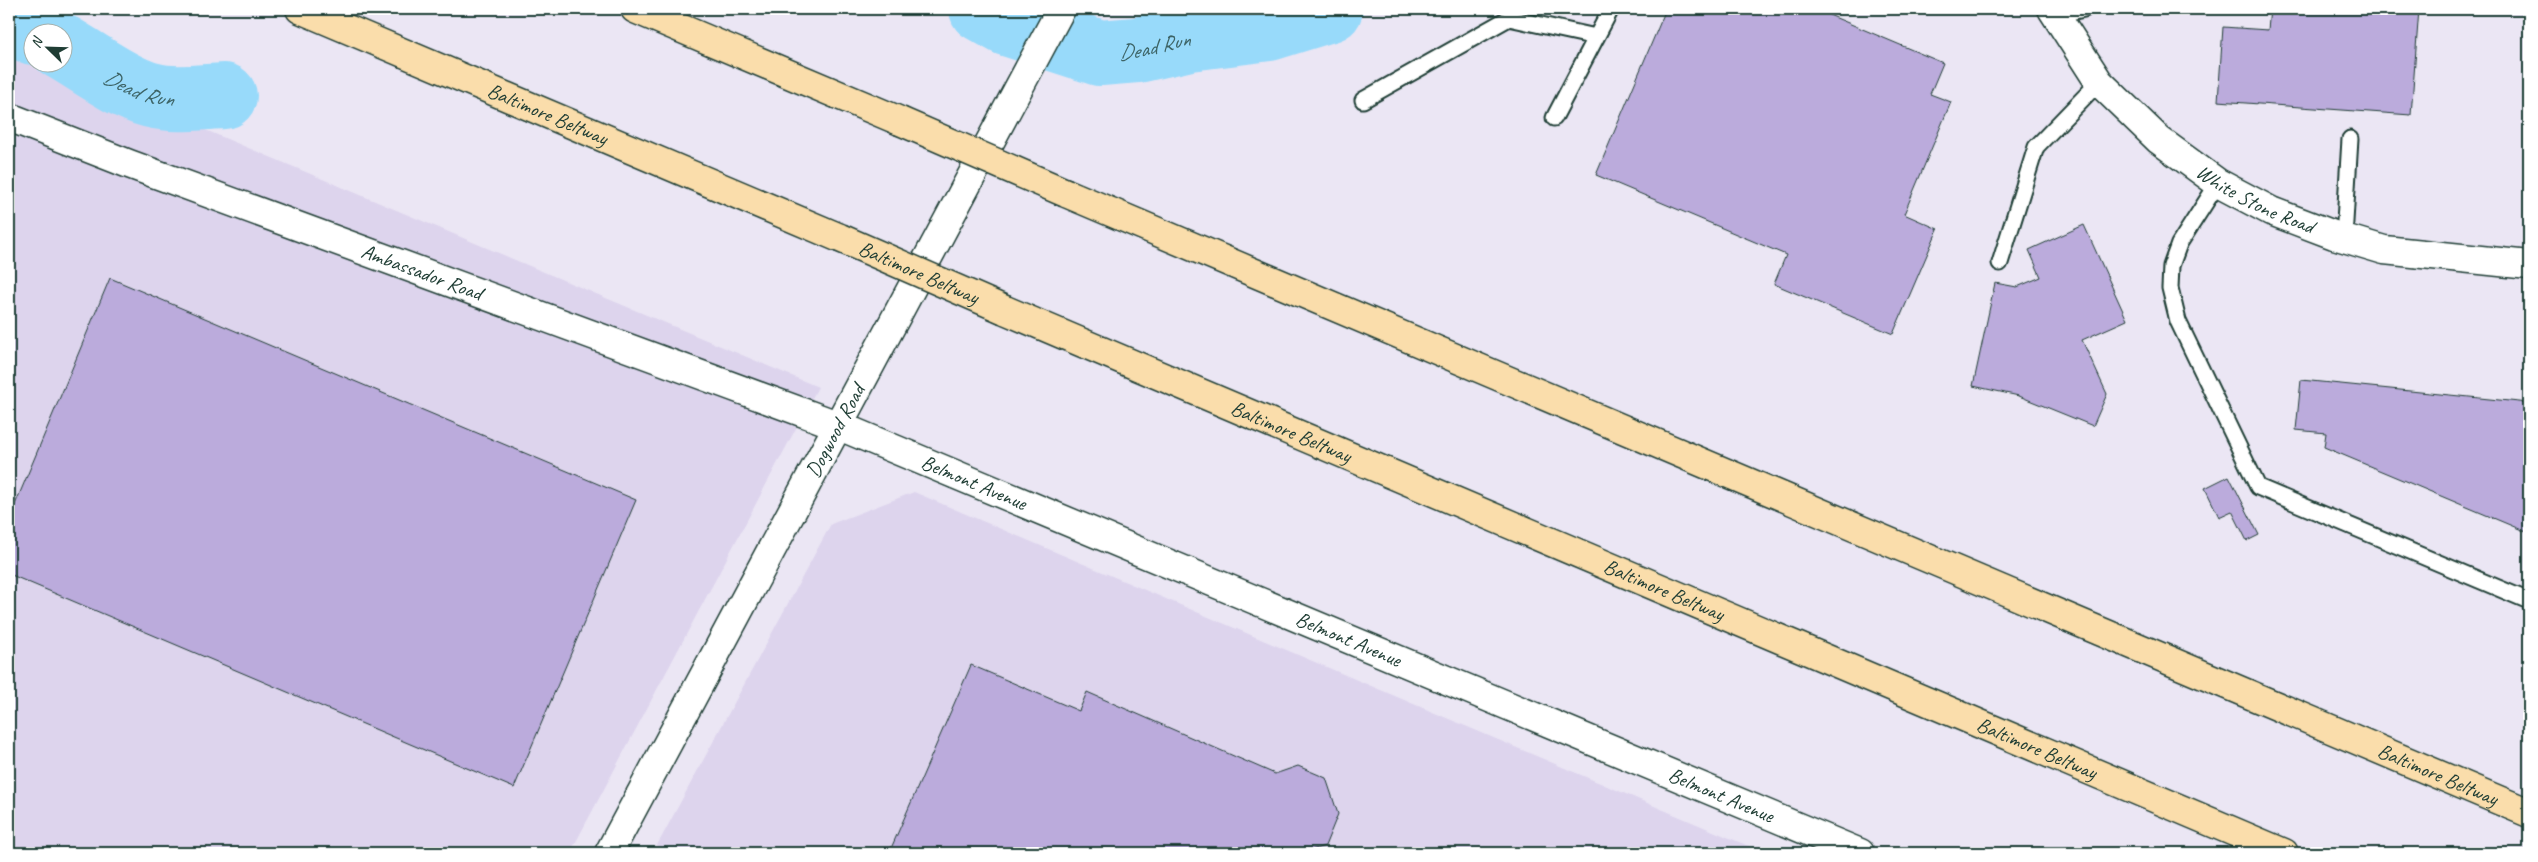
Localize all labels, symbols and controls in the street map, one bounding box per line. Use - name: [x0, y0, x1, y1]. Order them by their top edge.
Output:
- north arrow: [22, 22, 72, 72]
- water label: Dead Run: [1118, 25, 1195, 66]
- text: N: [27, 34, 47, 50]
- water label: Dead Run: [99, 63, 176, 113]
- street label: Baltimore Beltway: [484, 77, 613, 152]
- street label: White Stone Road: [2191, 159, 2321, 241]
- street label: Baltimore Beltway: [855, 235, 984, 311]
- street label: Ambassador Road: [358, 238, 489, 307]
- street label: Dogwood Road: [800, 377, 872, 482]
- street label: Baltimore Beltway: [1227, 395, 1357, 469]
- street label: Belmont Avenue: [917, 449, 1032, 516]
- street label: Baltimore Beltway: [1600, 553, 1730, 628]
- street label: Belmont Avenue: [1292, 605, 1406, 673]
- street label: Baltimore Beltway: [1973, 711, 2103, 786]
- street label: Baltimore Beltway: [2374, 737, 2504, 812]
- street label: Belmont Avenue: [1665, 761, 1779, 829]

